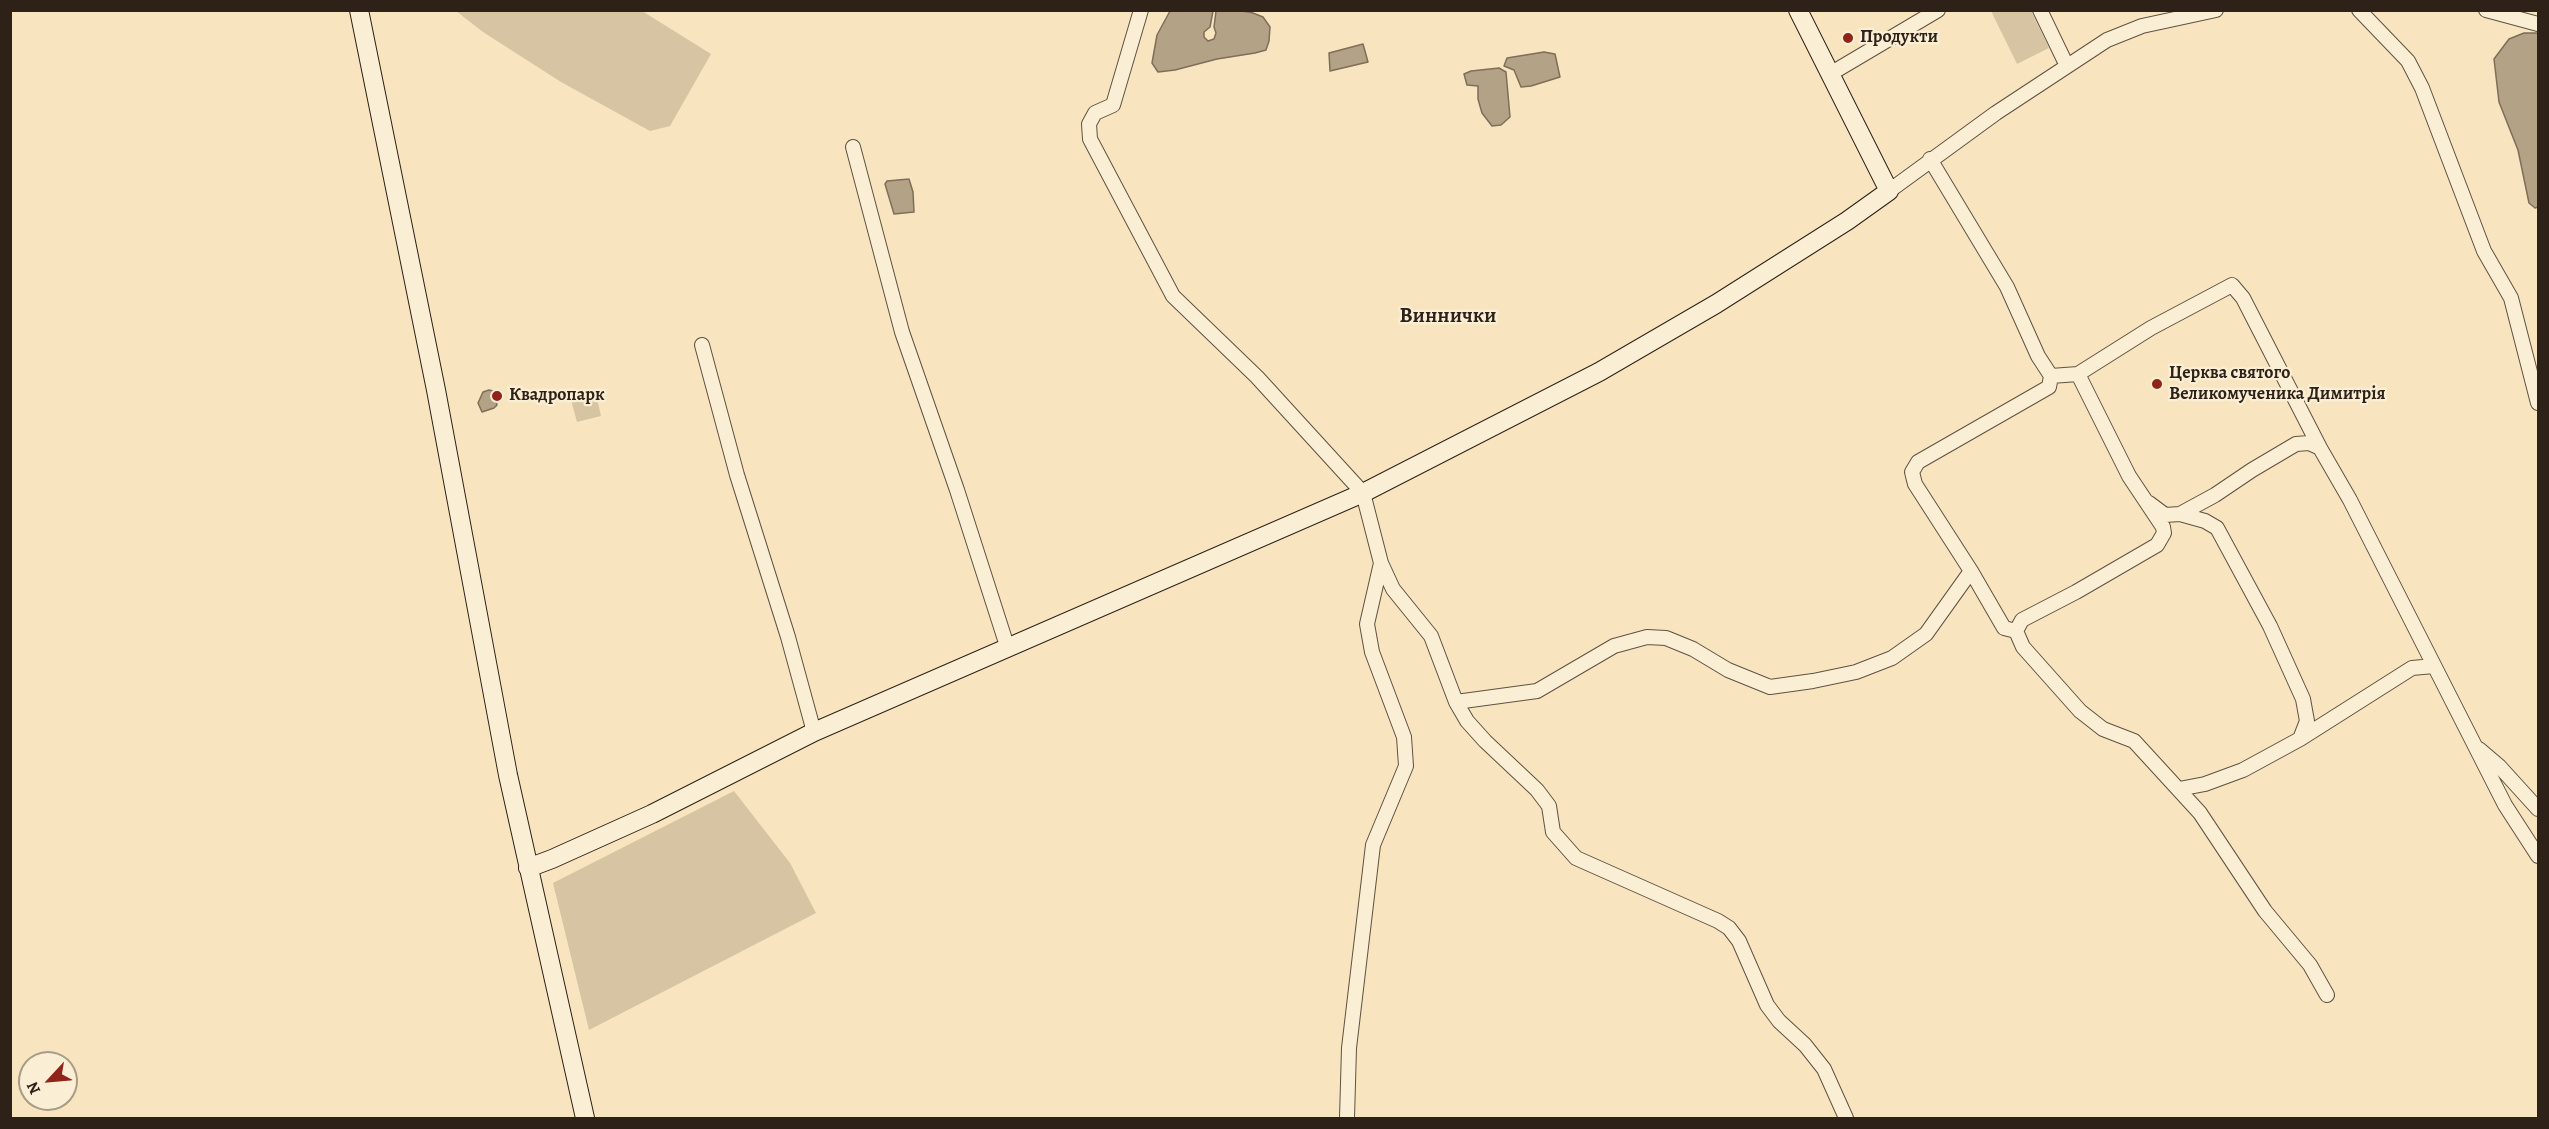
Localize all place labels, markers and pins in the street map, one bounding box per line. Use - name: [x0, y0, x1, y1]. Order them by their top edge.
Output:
- place label: Продукти: [1860, 27, 1938, 49]
- marker: Продукти: [1841, 31, 1855, 45]
- place label: Церква святого Великомученика Димитрія: [2169, 363, 2386, 406]
- marker: Церква святого Великомученика Димитрія: [2150, 377, 2164, 391]
- place label: Квадропарк: [509, 385, 605, 407]
- marker: Квадропарк: [490, 389, 504, 403]

